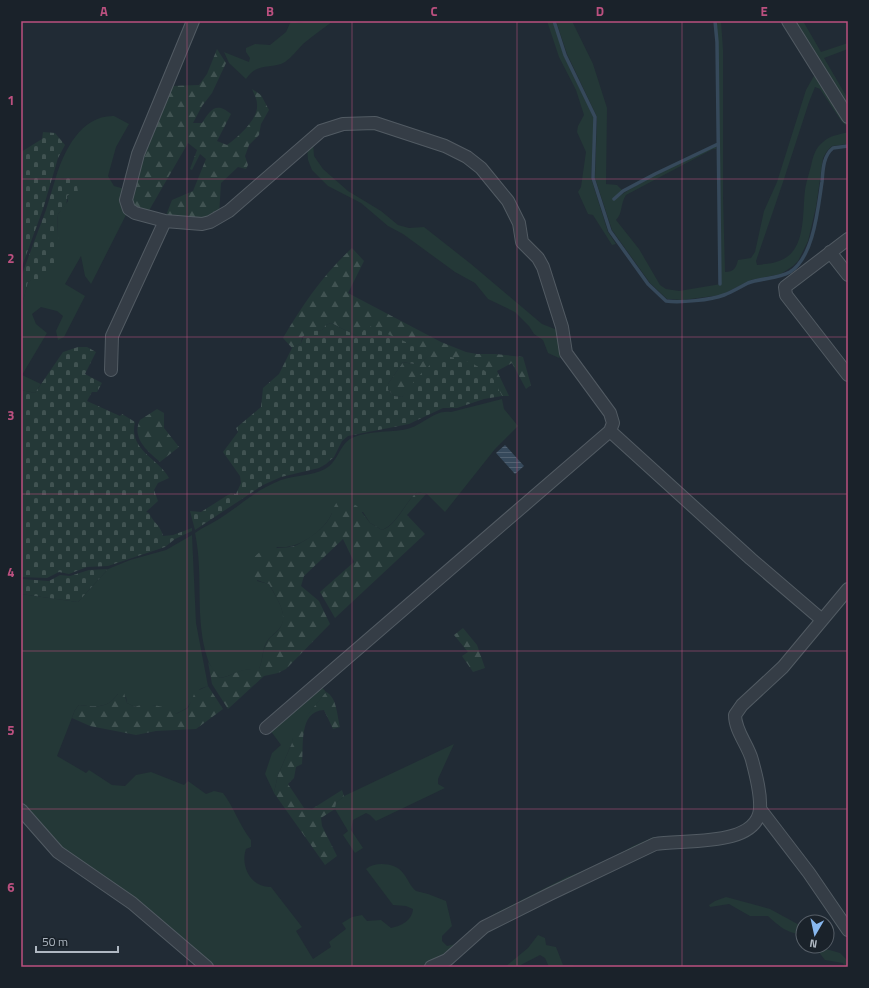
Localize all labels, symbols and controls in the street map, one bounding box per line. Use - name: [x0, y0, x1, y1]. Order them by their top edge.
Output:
- text: A: [100, 1, 108, 21]
- text: B: [266, 1, 274, 21]
- text: C: [430, 1, 438, 21]
- text: D: [596, 1, 604, 21]
- text: E: [760, 1, 768, 21]
- text: 1: [7, 90, 15, 110]
- text: 2: [7, 248, 15, 268]
- text: 3: [7, 405, 15, 425]
- text: 4: [7, 562, 15, 582]
- text: 5: [7, 720, 15, 740]
- text: 6: [7, 877, 15, 897]
- north arrow: [795, 914, 835, 954]
- scale bar: [36, 928, 118, 954]
- text: 50 m: [42, 932, 68, 951]
- text: N: [808, 935, 818, 952]

